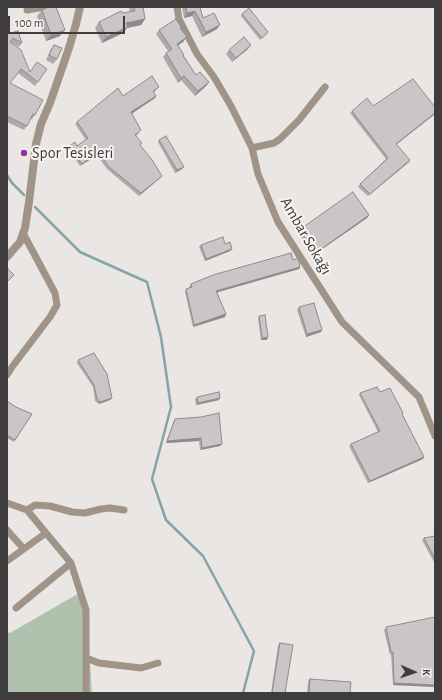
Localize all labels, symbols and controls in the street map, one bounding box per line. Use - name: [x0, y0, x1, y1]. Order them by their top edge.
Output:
- scale bar: [10, 8, 127, 34]
- text: 100 m: [15, 17, 43, 29]
- place label: Spor Tesisleri: [32, 143, 113, 163]
- marker: Spor Tesisleri: [19, 148, 29, 158]
- street label: Ambar Sokağı: [276, 194, 336, 278]
- north arrow: [394, 652, 434, 692]
- text: K: [421, 669, 432, 676]

